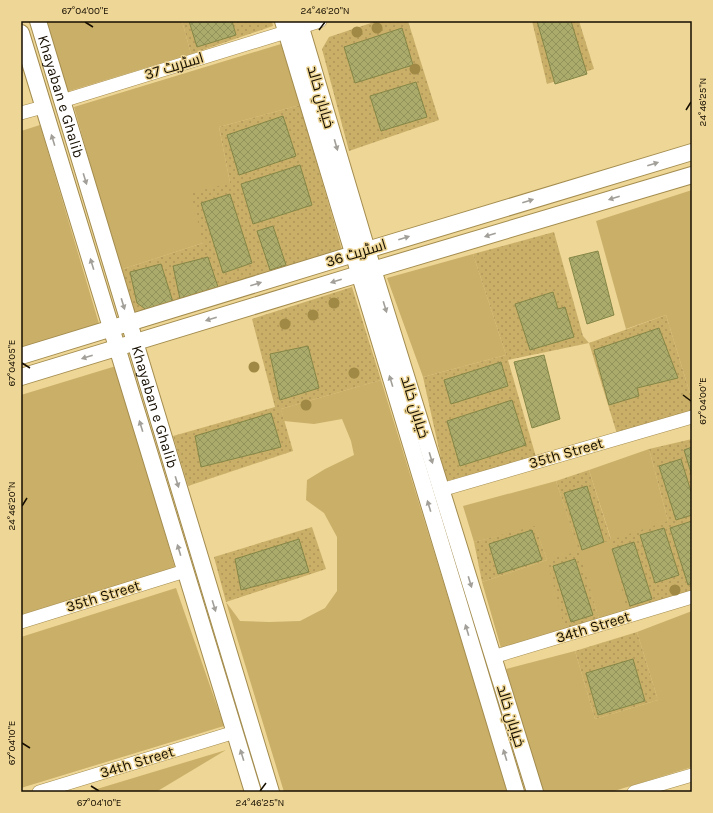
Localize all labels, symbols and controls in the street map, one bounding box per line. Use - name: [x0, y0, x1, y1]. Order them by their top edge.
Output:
- text: 67°04'00"E: [61, 5, 109, 17]
- text: 24°46'20"N: [300, 5, 350, 17]
- street label: Khayaban e Ghalib: [34, 33, 88, 160]
- street label: اسٹریٹ 37: [142, 48, 206, 84]
- street label: خیابانِ خالد: [302, 64, 338, 131]
- text: 24°46'25"N: [697, 78, 709, 126]
- one-way arrow: [50, 133, 56, 145]
- one-way arrow: [333, 139, 339, 151]
- one-way arrow: [647, 161, 659, 167]
- one-way arrow: [82, 173, 88, 185]
- one-way arrow: [608, 195, 620, 201]
- one-way arrow: [523, 198, 535, 204]
- one-way arrow: [483, 232, 495, 238]
- street label: اسٹریٹ 36: [323, 235, 389, 271]
- one-way arrow: [398, 235, 410, 241]
- one-way arrow: [89, 257, 95, 269]
- one-way arrow: [330, 278, 342, 284]
- one-way arrow: [250, 281, 262, 287]
- one-way arrow: [120, 298, 126, 310]
- one-way arrow: [382, 301, 388, 313]
- one-way arrow: [205, 316, 217, 322]
- text: 67°04'05"E: [6, 340, 18, 386]
- street label: Khayaban e Ghalib: [128, 343, 182, 470]
- one-way arrow: [81, 354, 93, 360]
- street label: خیابانِ خالد: [396, 374, 433, 441]
- one-way arrow: [388, 375, 394, 387]
- text: 67°04'00"E: [697, 377, 709, 425]
- one-way arrow: [138, 420, 144, 432]
- street label: 35th Street: [527, 434, 606, 472]
- one-way arrow: [428, 452, 434, 464]
- one-way arrow: [174, 476, 180, 488]
- text: 24°46'20"N: [6, 481, 18, 531]
- one-way arrow: [426, 500, 432, 512]
- one-way arrow: [176, 544, 182, 556]
- street label: 35th Street: [64, 576, 143, 616]
- one-way arrow: [467, 576, 473, 588]
- one-way arrow: [211, 600, 217, 612]
- street label: 34th Street: [554, 607, 633, 647]
- one-way arrow: [464, 624, 470, 636]
- street label: خیابانِ خالد: [492, 683, 529, 750]
- text: 67°04'10"E: [6, 721, 18, 765]
- street label: 34th Street: [98, 742, 177, 782]
- one-way arrow: [239, 748, 245, 760]
- one-way arrow: [502, 748, 508, 760]
- text: 67°04'10"E: [77, 797, 121, 809]
- text: 24°46'25"N: [236, 797, 284, 809]

